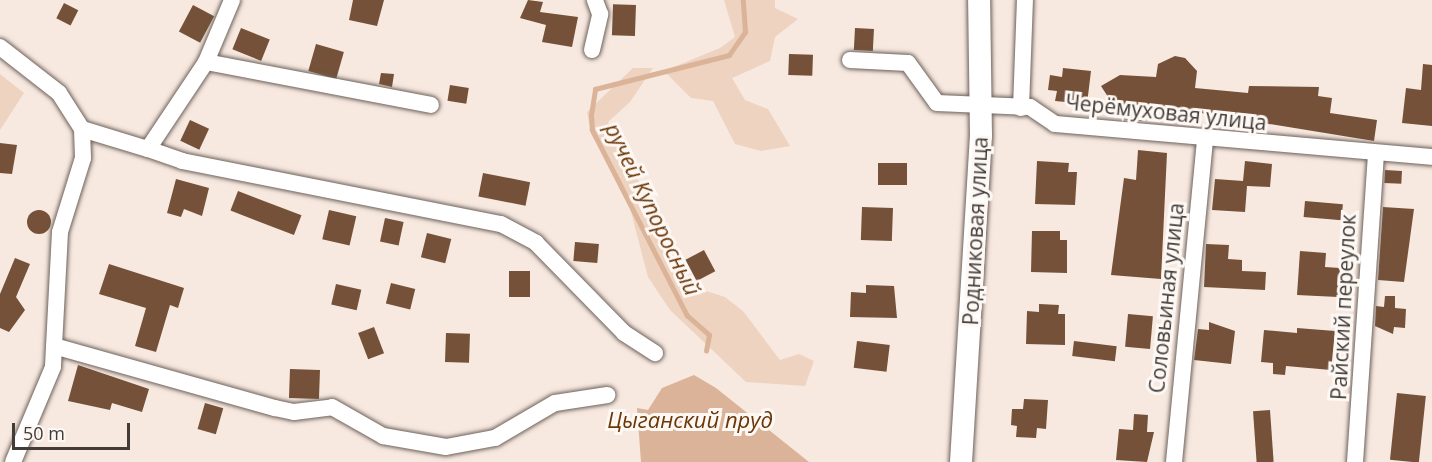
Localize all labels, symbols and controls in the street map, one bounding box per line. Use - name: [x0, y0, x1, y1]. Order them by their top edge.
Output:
- street label: Черёмуховая улица: [1064, 89, 1268, 135]
- water label: ручей Купоросный: [600, 118, 706, 300]
- street label: Родниковая улица: [957, 136, 993, 326]
- street label: Соловьиная улица: [1143, 202, 1189, 394]
- street label: Райский переулок: [1326, 213, 1360, 401]
- water label: Цыганский пруд: [607, 407, 773, 433]
- scale bar: [15, 411, 134, 449]
- text: 50 m: [23, 421, 65, 445]

